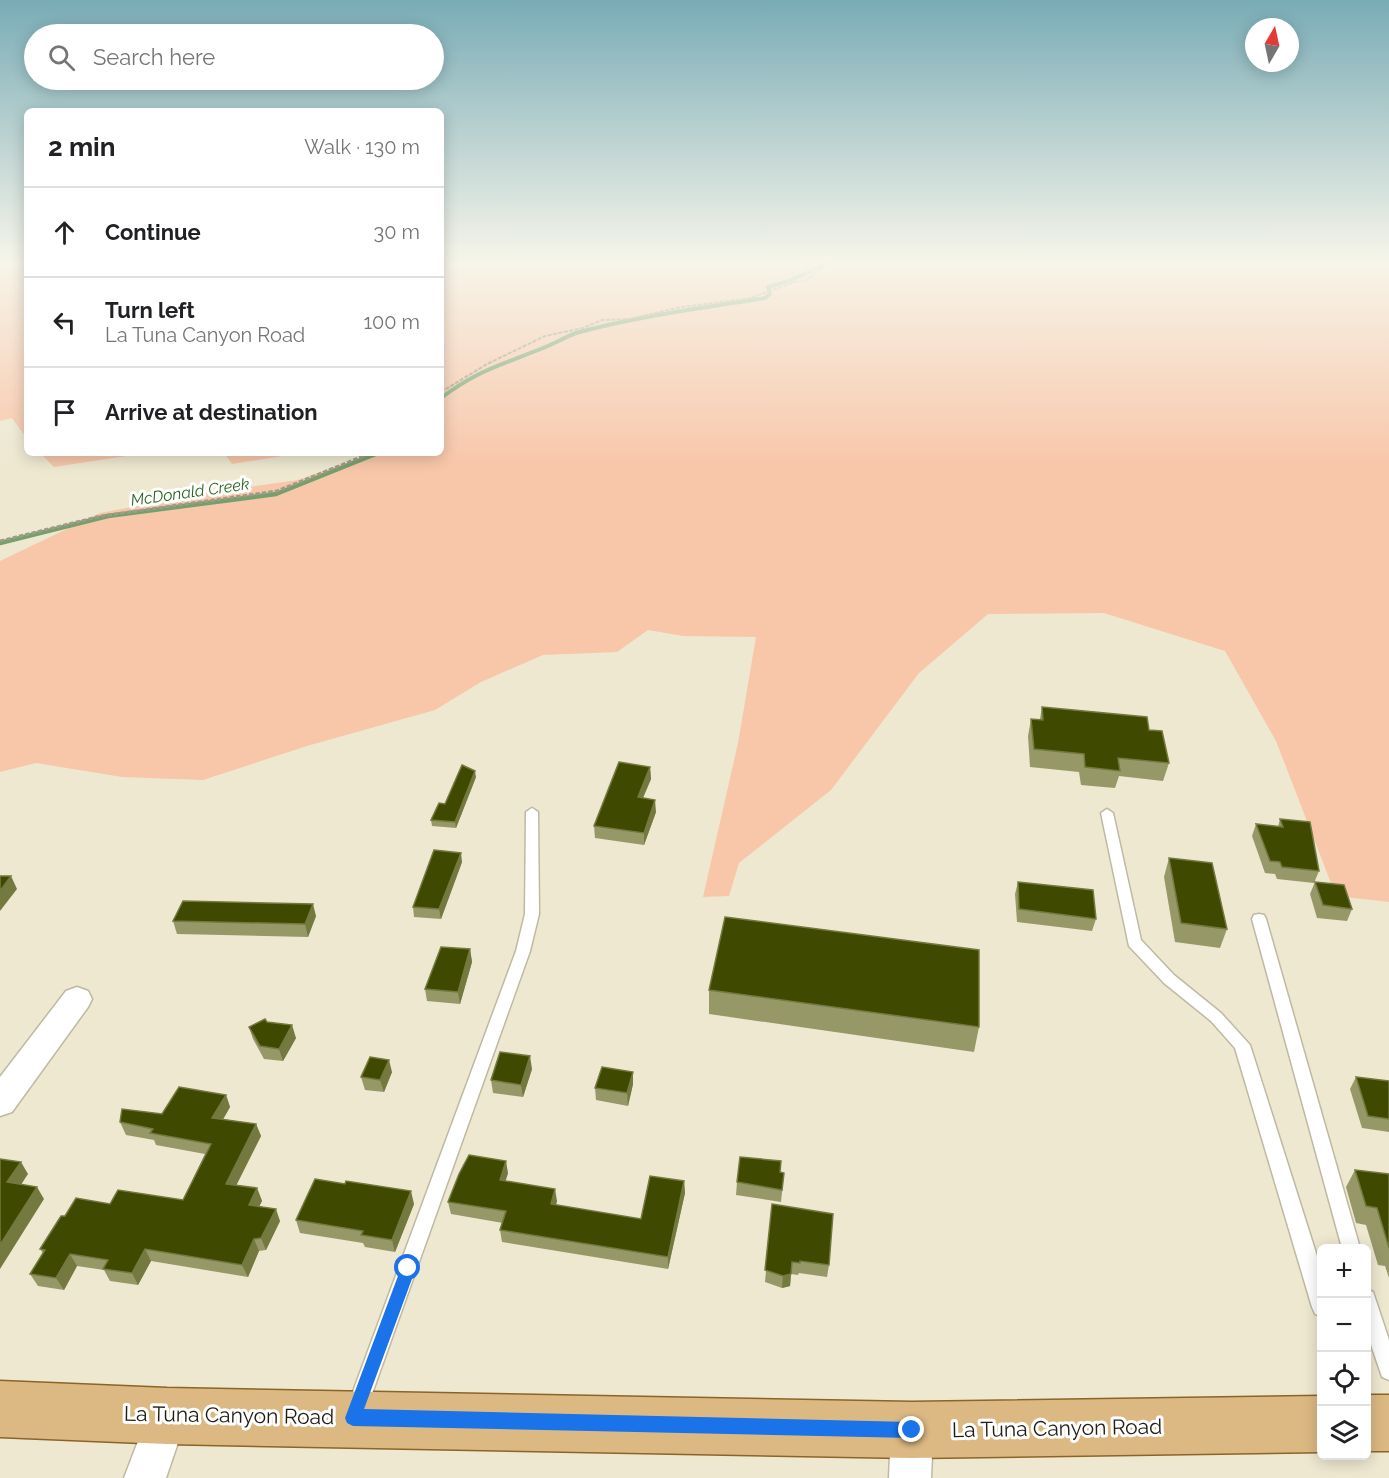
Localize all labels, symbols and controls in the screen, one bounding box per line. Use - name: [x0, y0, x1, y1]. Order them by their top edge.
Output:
- north arrow: [1245, 18, 1299, 72]
- search box: [24, 24, 444, 90]
- icon: search: [45, 41, 78, 74]
- text: Search here: [93, 44, 215, 70]
- text: 2 min: [48, 132, 115, 162]
- text: Walk · 130 m: [304, 135, 420, 159]
- icon: ahead: [48, 216, 81, 249]
- text: Continue: [105, 219, 201, 245]
- text: 30 m: [374, 220, 420, 244]
- text: Turn left: [105, 297, 195, 323]
- icon: left: [48, 306, 81, 339]
- text: 100 m: [363, 310, 420, 334]
- text: La Tuna Canyon Road: [105, 323, 305, 347]
- icon: arrive: [48, 396, 81, 429]
- text: Arrive at destination: [105, 399, 318, 425]
- water label: McDonald Creek: [129, 474, 251, 510]
- map controls: [1317, 1244, 1371, 1460]
- button: +: [1317, 1244, 1371, 1298]
- route start: [394, 1254, 420, 1280]
- button: −: [1317, 1298, 1371, 1352]
- button: locate: [1317, 1352, 1371, 1406]
- street label: La Tuna Canyon Road: [124, 1401, 334, 1429]
- button: layers: [1317, 1406, 1371, 1460]
- street label: La Tuna Canyon Road: [952, 1414, 1162, 1442]
- route end: [898, 1416, 924, 1442]

